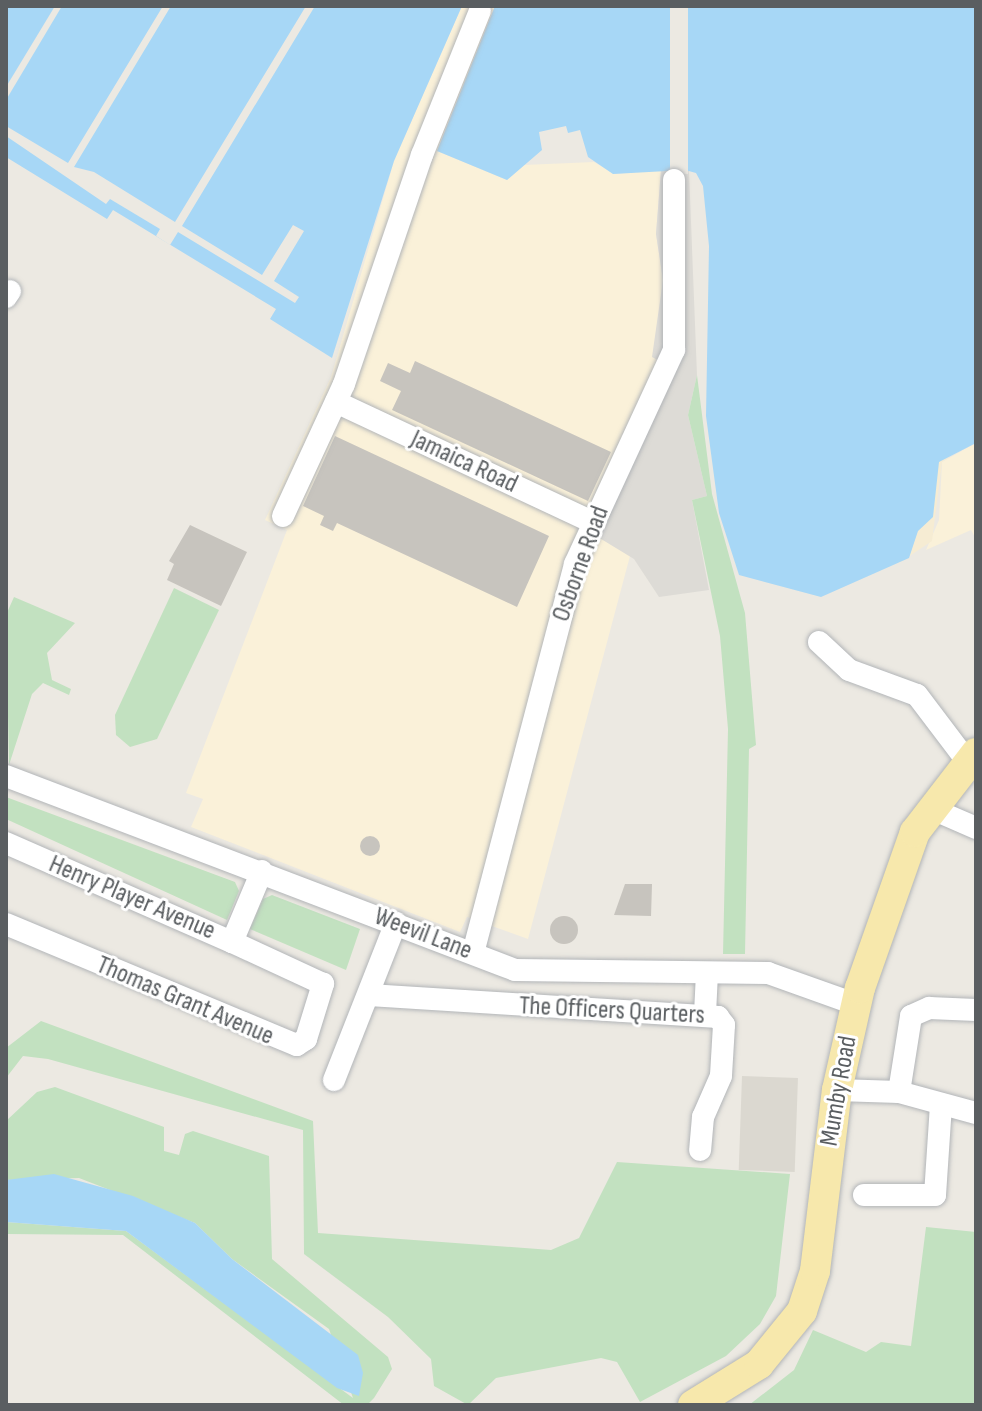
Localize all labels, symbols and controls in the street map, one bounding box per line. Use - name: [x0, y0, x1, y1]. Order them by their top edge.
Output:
- street label: Jamaica Road: [406, 424, 522, 500]
- street label: Osborne Road: [546, 502, 616, 626]
- street label: Henry Player Avenue: [44, 849, 220, 947]
- street label: Weevil Lane: [370, 901, 476, 967]
- street label: Thomas Grant Avenue: [92, 950, 278, 1052]
- street label: The Officers Quarters: [518, 991, 706, 1031]
- street label: Mumby Road: [814, 1034, 864, 1148]

